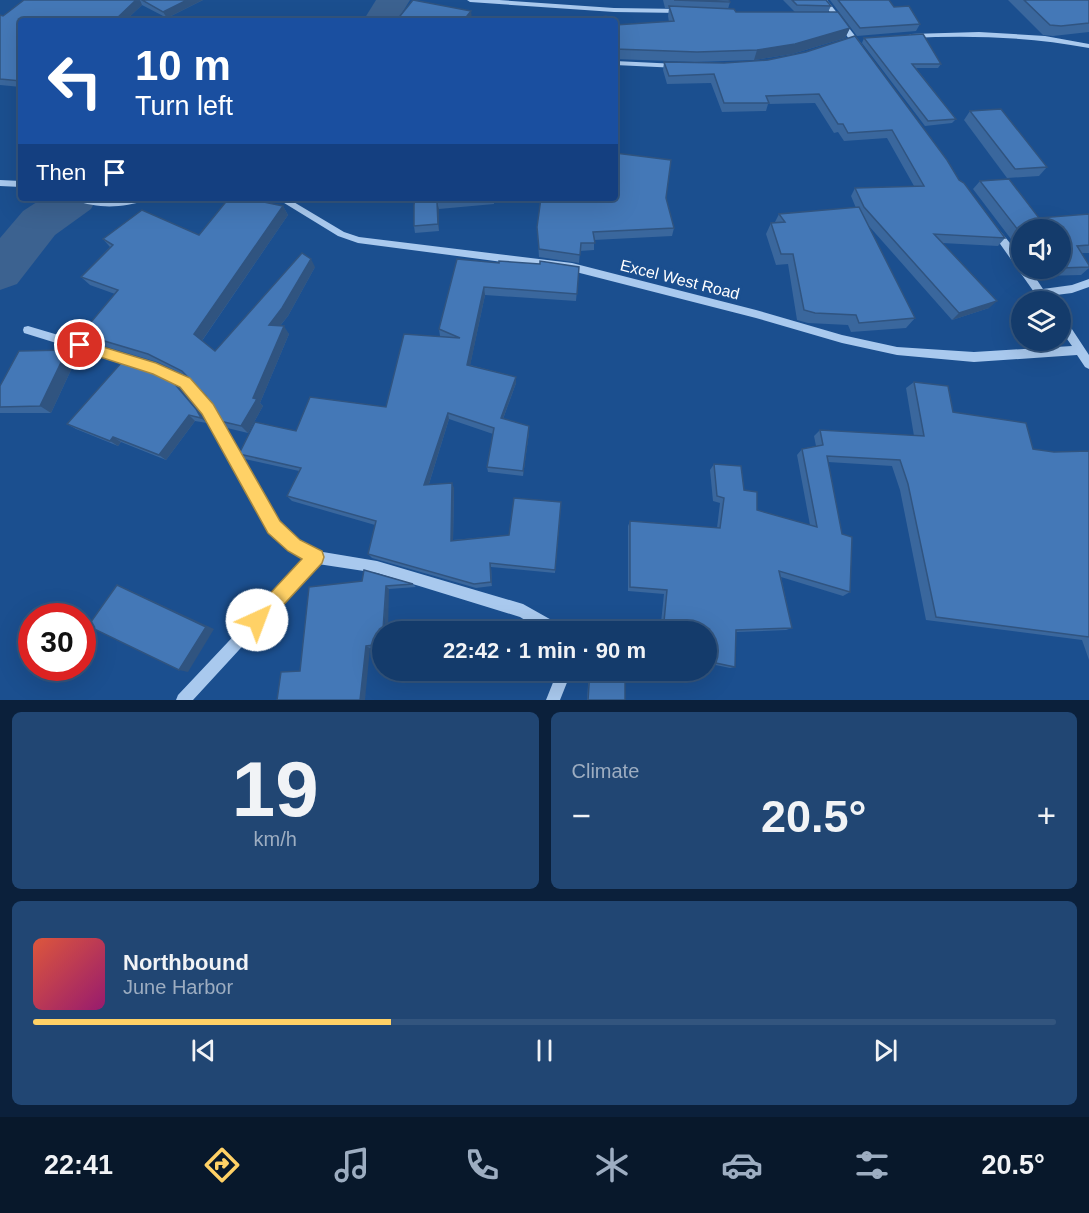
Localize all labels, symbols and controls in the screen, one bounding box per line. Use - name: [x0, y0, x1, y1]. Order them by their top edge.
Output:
- icon: left: [36, 42, 114, 120]
- text: 10 m: [135, 42, 231, 89]
- text: Turn left: [135, 91, 233, 121]
- icon: arrive: [98, 156, 131, 189]
- text: Then: [36, 160, 86, 185]
- map controls: [1011, 219, 1071, 351]
- button: sound: [1011, 219, 1071, 279]
- street label: Excel West Road: [618, 256, 741, 303]
- button: layers: [1011, 291, 1071, 351]
- pin: [54, 319, 105, 370]
- icon: arrive: [63, 328, 96, 361]
- position arrow: [225, 588, 289, 652]
- speed limit sign: 30: [18, 603, 96, 681]
- text: 22:42 · 1 min · 90 m: [443, 638, 646, 663]
- text: 19: [232, 745, 319, 833]
- text: Climate: [572, 760, 639, 782]
- text: 20.5°: [761, 791, 867, 842]
- text: −: [572, 797, 591, 834]
- text: +: [1037, 797, 1056, 834]
- text: km/h: [254, 828, 297, 850]
- text: Northbound: [123, 950, 249, 975]
- text: June Harbor: [123, 976, 233, 998]
- icon: previous: [187, 1034, 220, 1067]
- icon: pause: [528, 1034, 561, 1067]
- icon: next: [869, 1034, 902, 1067]
- icon: directions: [201, 1144, 243, 1186]
- icon: music: [331, 1144, 373, 1186]
- icon: phone: [461, 1144, 503, 1186]
- icon: climate: [591, 1144, 633, 1186]
- icon: car: [721, 1144, 763, 1186]
- icon: filters: [851, 1144, 893, 1186]
- text: 22:41: [44, 1150, 113, 1180]
- text: 20.5°: [982, 1150, 1045, 1180]

